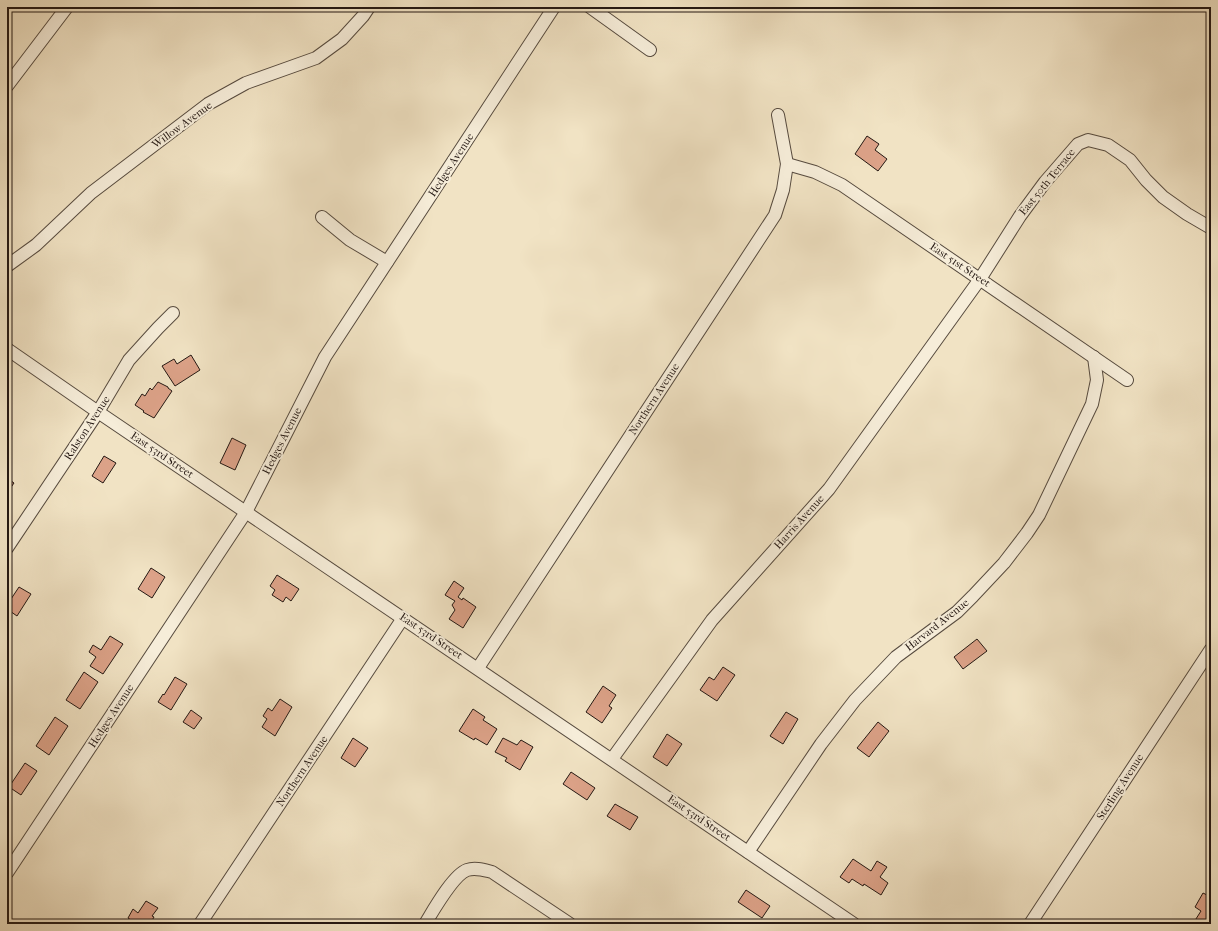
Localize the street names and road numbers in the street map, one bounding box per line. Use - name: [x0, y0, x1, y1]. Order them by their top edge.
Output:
- street label: Willow Avenue: [148, 98, 215, 152]
- street label: Hedges Avenue: [426, 130, 477, 199]
- street label: East 50th Terrace: [1016, 146, 1078, 218]
- street label: East 51st Street: [927, 240, 993, 290]
- street label: Northern Avenue: [626, 360, 682, 437]
- street label: Ralston Avenue: [61, 393, 113, 463]
- street label: Hedges Avenue: [260, 405, 305, 477]
- street label: East 53rd Street: [128, 429, 196, 481]
- street label: Harris Avenue: [771, 492, 827, 552]
- street label: Harvard Avenue: [903, 596, 972, 654]
- street label: East 53rd Street: [397, 610, 465, 662]
- street label: Hedges Avenue: [86, 681, 137, 750]
- street label: Northern Avenue: [273, 733, 331, 809]
- street label: Sterling Avenue: [1094, 751, 1146, 822]
- street label: East 53rd Street: [665, 792, 733, 844]

